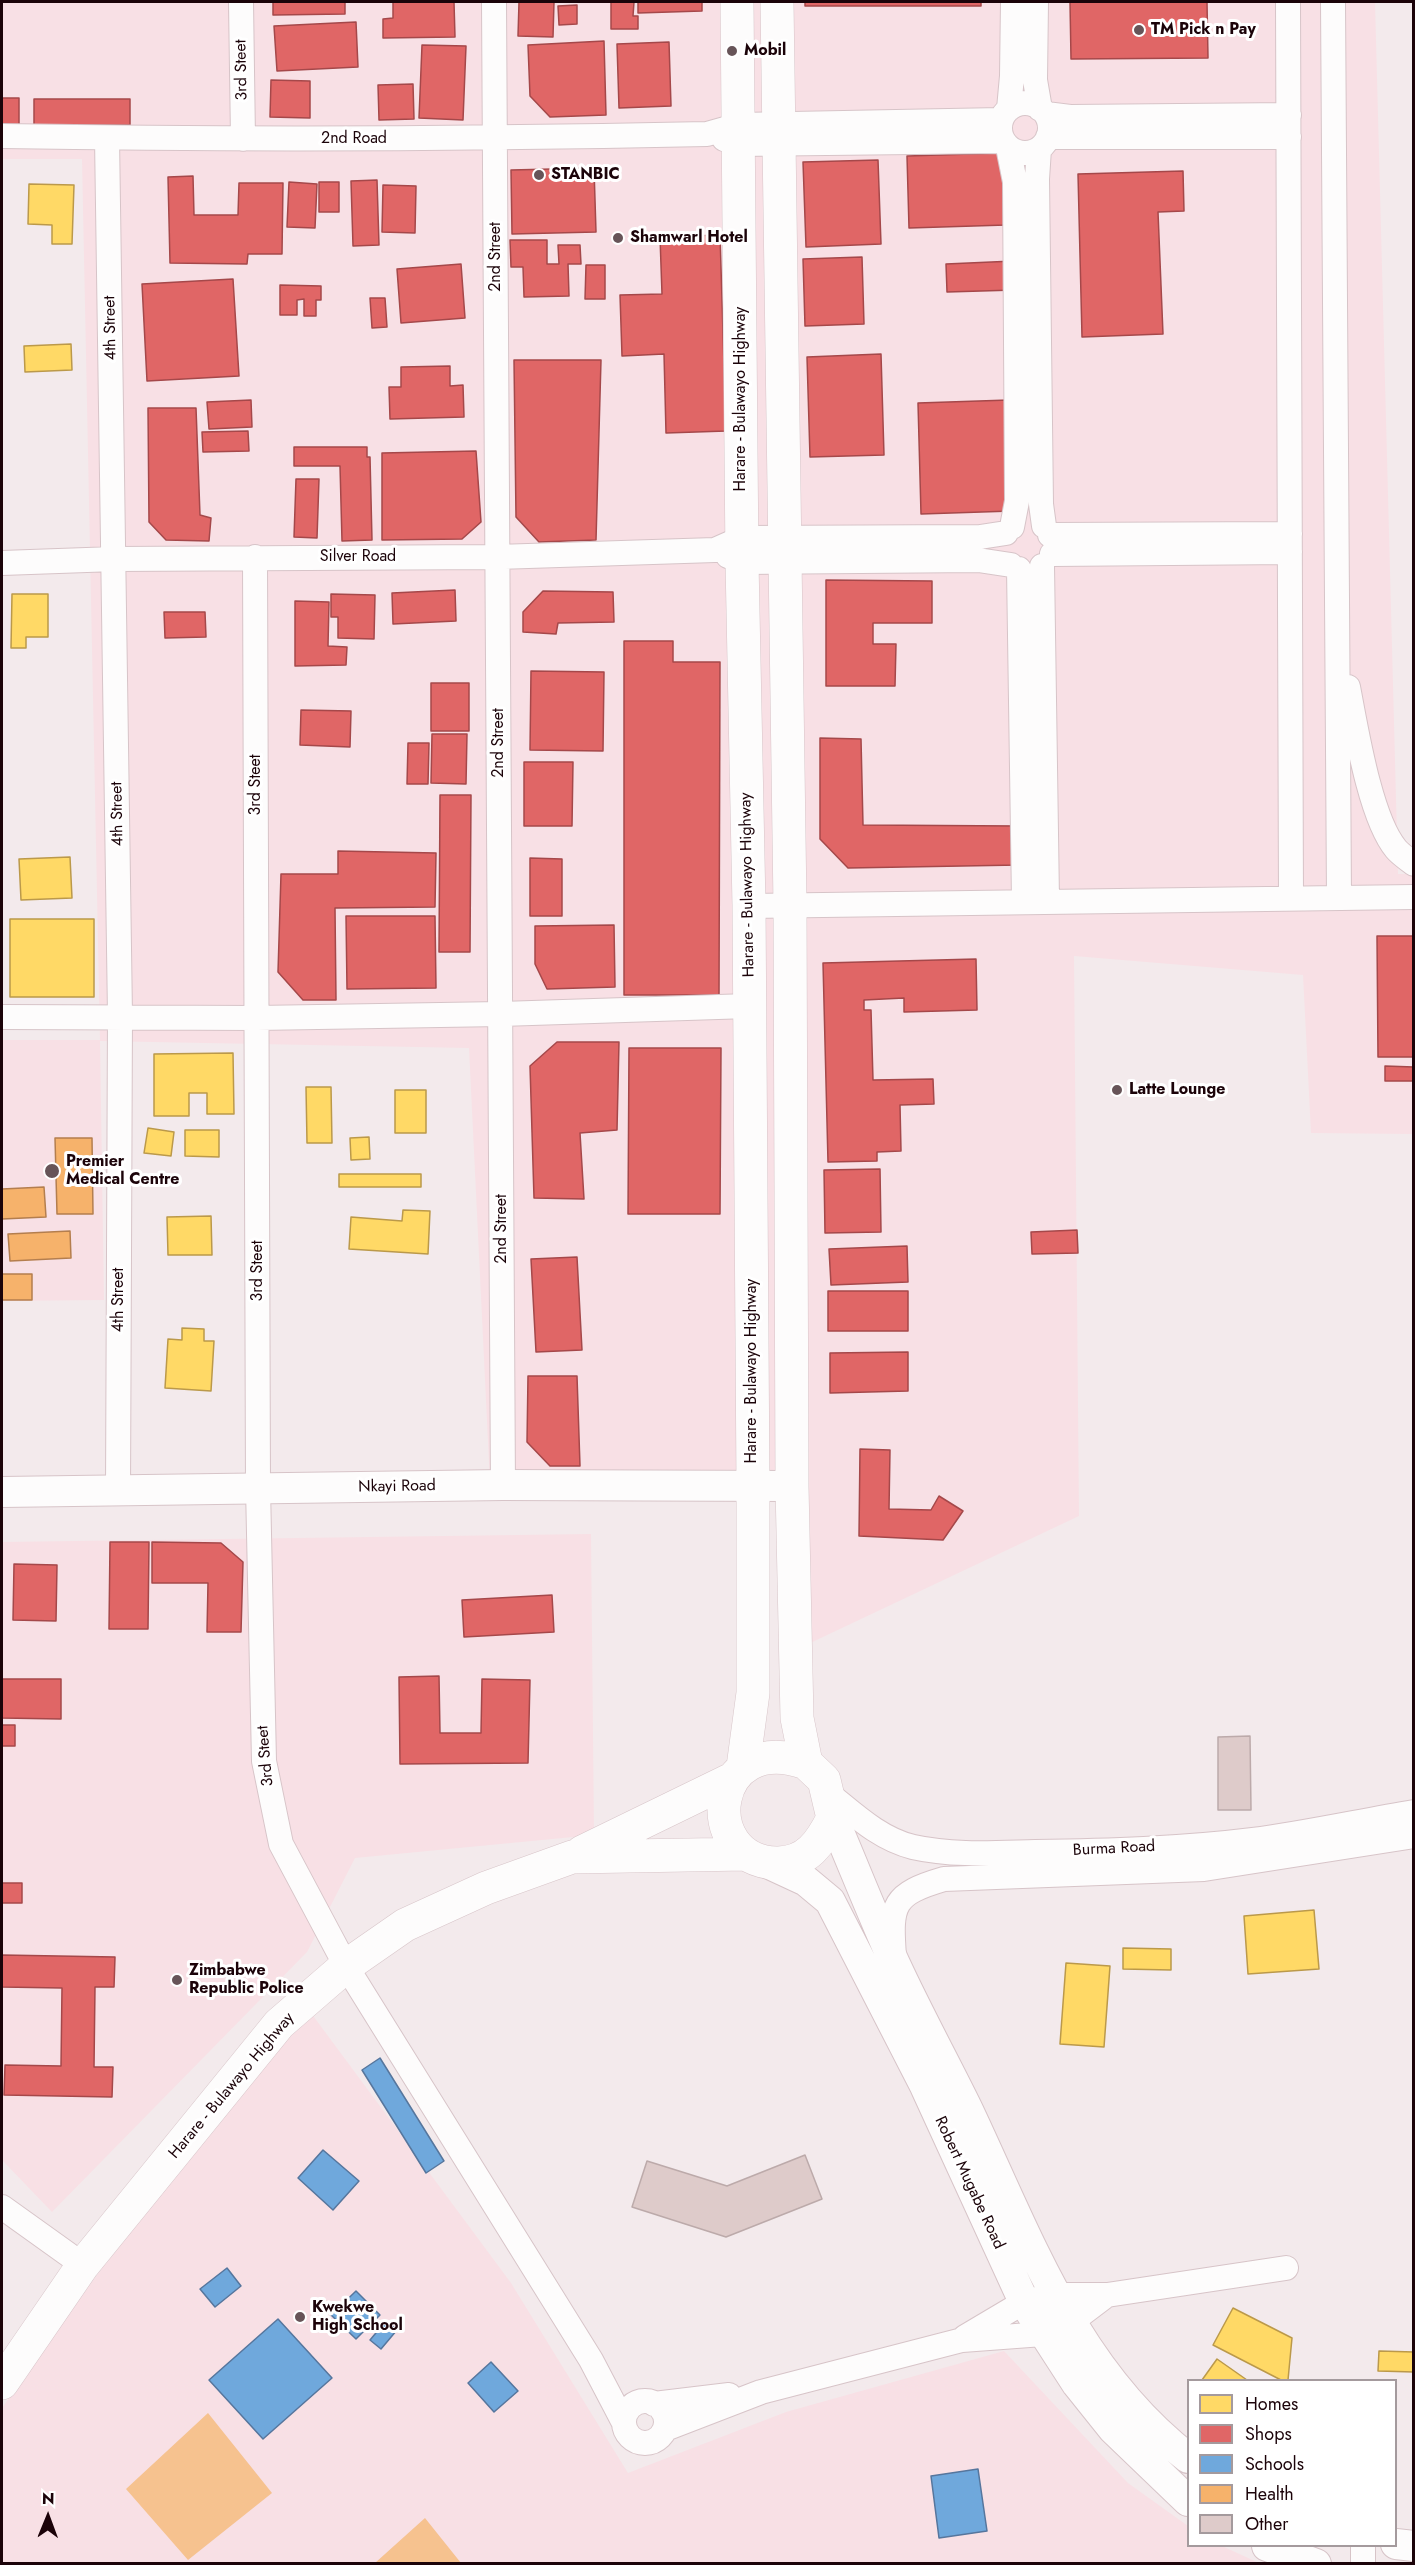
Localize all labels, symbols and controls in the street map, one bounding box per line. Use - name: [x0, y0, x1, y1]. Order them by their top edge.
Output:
- place label: TM Pick n Pay: [1151, 20, 1256, 40]
- marker: TM Pick n Pay: [1132, 23, 1146, 37]
- street label: 3rd Steet: [232, 39, 252, 101]
- place label: Mobil: [744, 41, 786, 61]
- marker: Mobil: [725, 44, 739, 58]
- street label: 2nd Road: [321, 129, 387, 149]
- place label: STANBIC: [551, 165, 620, 185]
- marker: STANBIC: [532, 168, 546, 182]
- street label: 2nd Street: [486, 222, 506, 292]
- place label: Shamwarl Hotel: [630, 228, 748, 248]
- marker: Shamwarl Hotel: [611, 231, 625, 245]
- street label: 4th Street: [101, 296, 121, 360]
- street label: Harare - Bulawayo Highway: [731, 307, 751, 491]
- street label: Silver Road: [320, 547, 396, 567]
- street label: 2nd Street: [489, 708, 509, 778]
- street label: 3rd Steet: [246, 754, 266, 816]
- street label: 4th Street: [108, 782, 128, 846]
- street label: Harare - Bulawayo Highway: [737, 792, 759, 978]
- place label: Latte Lounge: [1129, 1080, 1225, 1100]
- marker: Latte Lounge: [1110, 1083, 1124, 1097]
- place label: Premier Medical Centre: [66, 1152, 180, 1190]
- marker: Premier Medical Centre: [43, 1162, 61, 1180]
- street label: 2nd Street: [492, 1194, 512, 1264]
- street label: 3rd Steet: [248, 1240, 268, 1302]
- street label: 4th Street: [109, 1268, 129, 1332]
- street label: Harare - Bulawayo Highway: [742, 1279, 762, 1463]
- street label: Nkayi Road: [358, 1477, 436, 1497]
- street label: 3rd Steet: [254, 1725, 278, 1787]
- street label: Burma Road: [1072, 1837, 1156, 1861]
- place label: Zimbabwe Republic Police: [189, 1961, 304, 1999]
- marker: Zimbabwe Republic Police: [170, 1973, 184, 1987]
- street label: Harare - Bulawayo Highway: [165, 2009, 299, 2163]
- street label: Robert Mugabe Road: [930, 2114, 1008, 2252]
- place label: Kwekwe High School: [312, 2298, 403, 2336]
- marker: Kwekwe High School: [293, 2310, 307, 2324]
- legend: [1187, 2379, 1397, 2547]
- text: Homes: [1245, 2391, 1298, 2417]
- text: Shops: [1245, 2421, 1292, 2447]
- text: Schools: [1245, 2451, 1304, 2477]
- text: Health: [1245, 2481, 1294, 2507]
- north arrow: [18, 2487, 78, 2547]
- text: N: [42, 2487, 55, 2510]
- text: Other: [1245, 2511, 1288, 2537]

